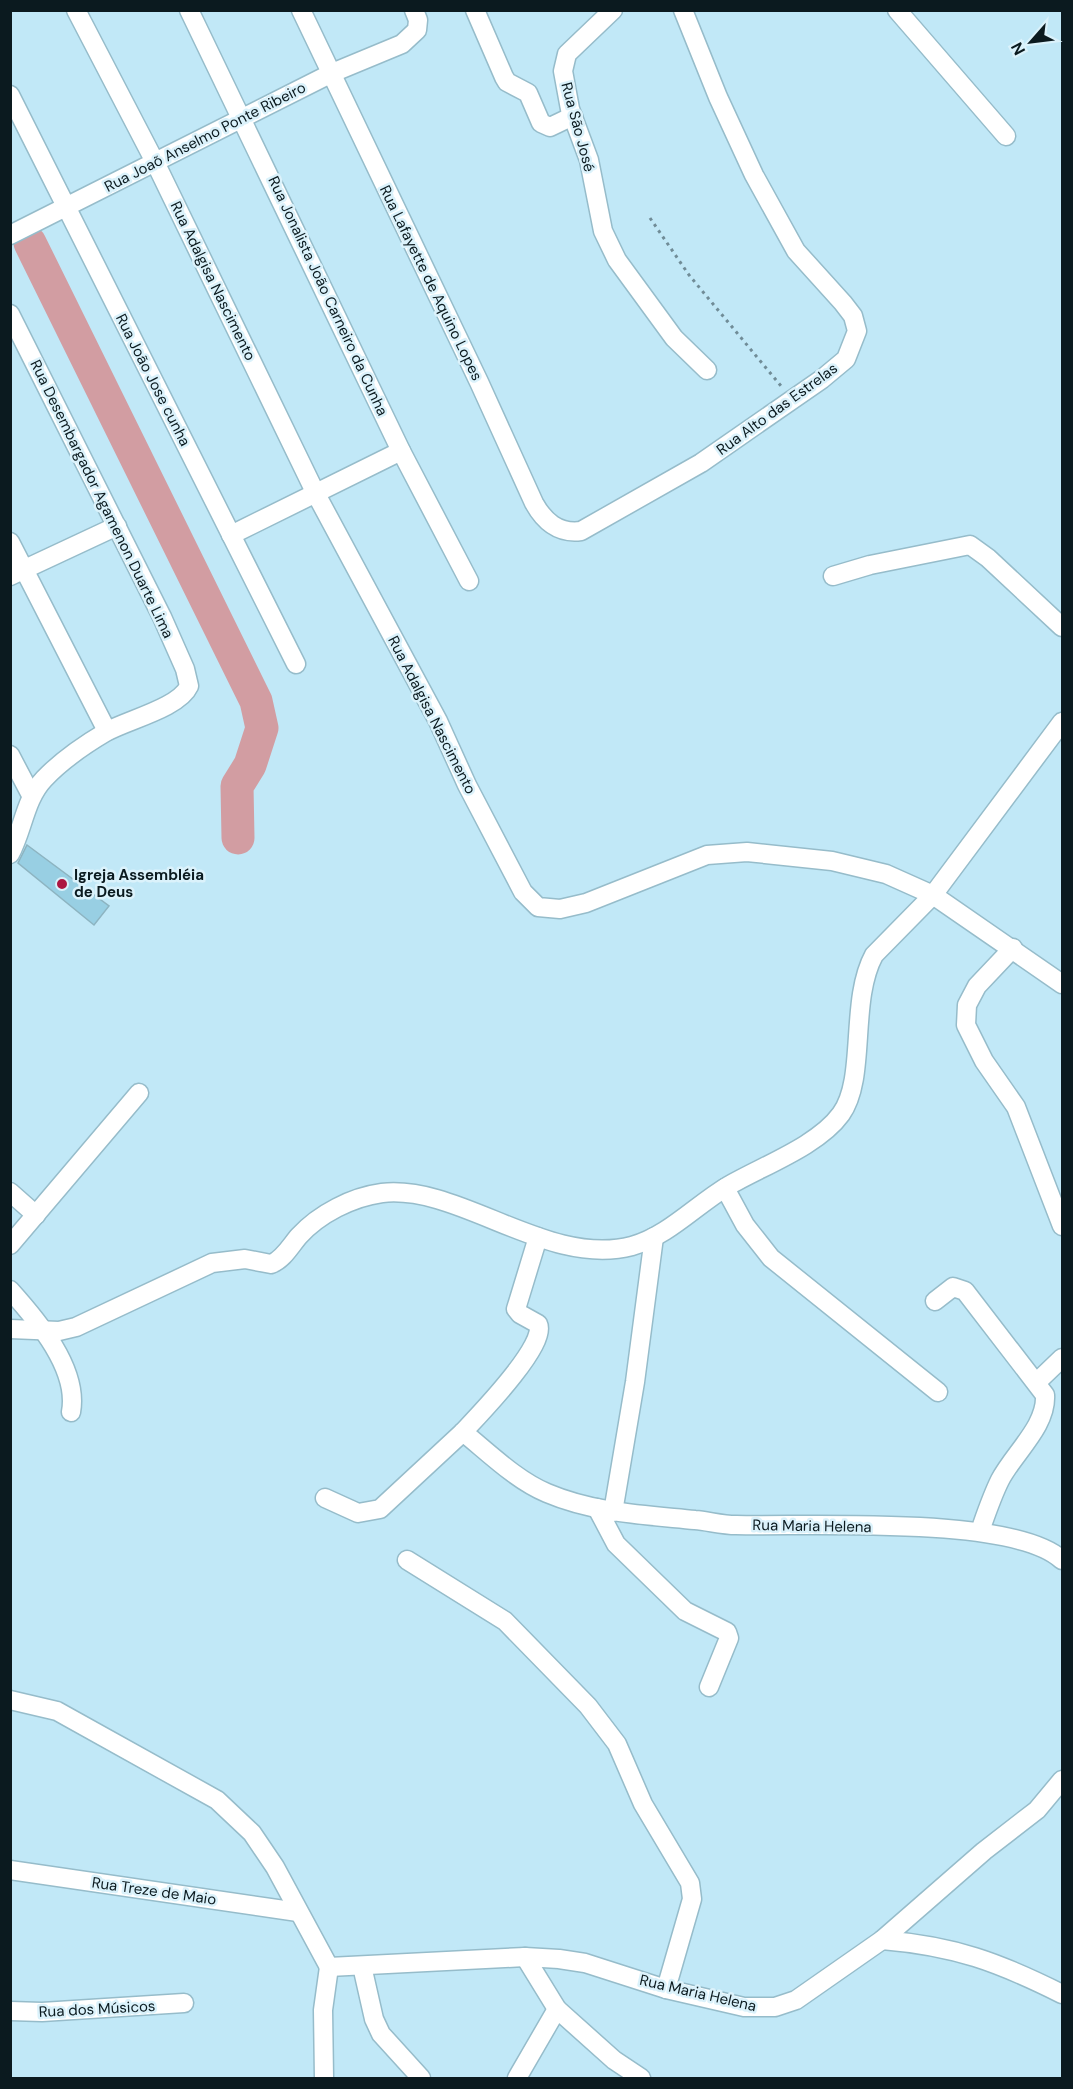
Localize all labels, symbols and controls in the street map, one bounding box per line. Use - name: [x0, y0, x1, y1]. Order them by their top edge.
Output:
- north arrow: [1001, 12, 1061, 72]
- text: N: [1006, 39, 1030, 59]
- street label: Rua Joaõ Anselmo Ponte Ribeiro: [101, 77, 309, 197]
- street label: Rua São José: [556, 80, 600, 174]
- street label: Rua Jonalista João Carneiro da Cunha: [264, 173, 392, 419]
- street label: Rua Lafayette de Aquino Lopes: [375, 182, 487, 384]
- street label: Rua Adalgisa Nascimento: [166, 198, 260, 364]
- street label: Rua João Jose cunha: [111, 310, 195, 450]
- street label: Rua Desembargador Agamenon Duarte Lima: [26, 356, 178, 642]
- street label: Rua Alto das Estrelas: [712, 358, 842, 460]
- street label: Rua Adalgisa Nascimento: [383, 632, 481, 798]
- place label: Igreja Assembléia de Deus: [74, 865, 204, 902]
- marker: Igreja Assembléia de Deus: [55, 877, 69, 891]
- street label: Rua Maria Helena: [752, 1515, 872, 1537]
- street label: Rua Treze de Maio: [90, 1872, 218, 1910]
- street label: Rua Maria Helena: [638, 1970, 758, 2016]
- street label: Rua dos Músicos: [38, 1996, 156, 2022]

